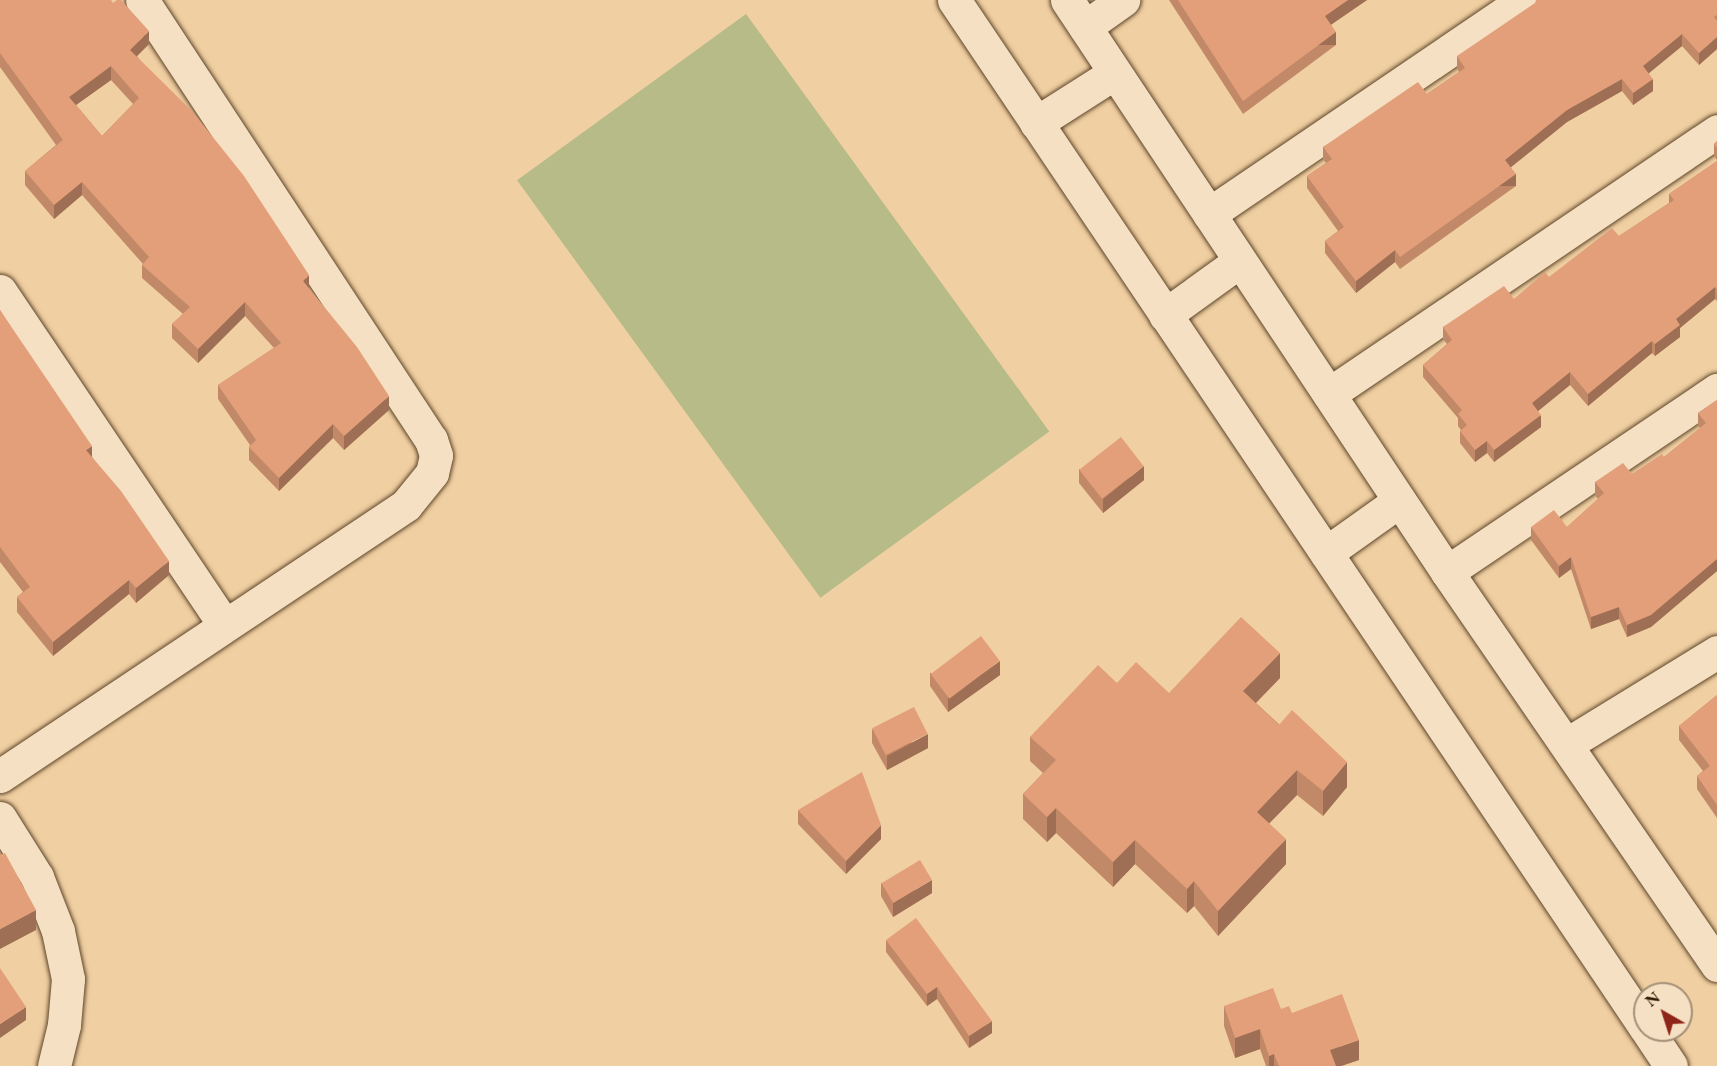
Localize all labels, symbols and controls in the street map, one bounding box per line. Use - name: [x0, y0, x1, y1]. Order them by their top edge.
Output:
- north arrow: [1633, 982, 1693, 1042]
- text: N: [1641, 987, 1664, 1011]

